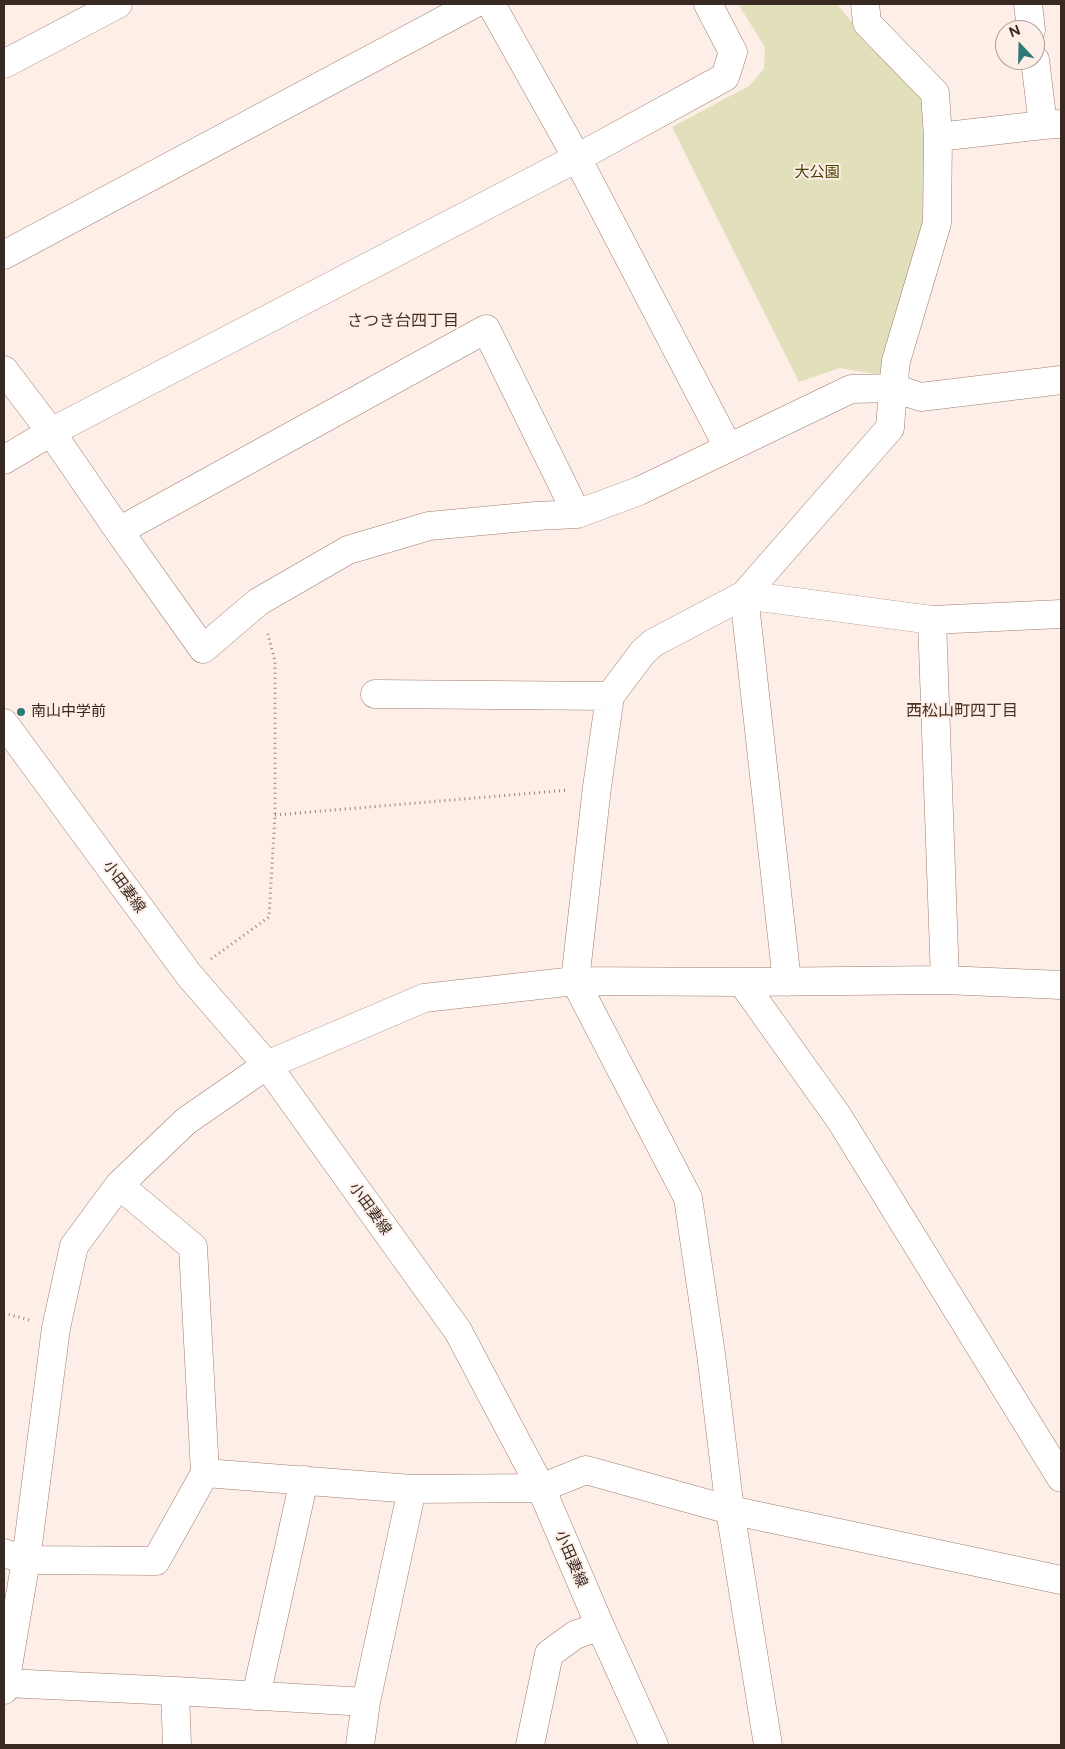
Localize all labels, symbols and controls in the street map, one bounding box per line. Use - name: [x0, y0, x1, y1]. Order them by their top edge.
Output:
- north arrow: [995, 20, 1045, 70]
- text: N: [1007, 22, 1023, 41]
- park label: 大公園: [795, 164, 839, 182]
- district label: さつき台四丁目: [347, 311, 459, 331]
- district label: 西松山町四丁目: [906, 701, 1018, 721]
- place label: 南山中学前: [31, 703, 106, 721]
- marker: 南山中学前: [15, 706, 27, 718]
- street label: 小田妻線: [99, 857, 149, 917]
- street label: 小田妻線: [345, 1179, 395, 1239]
- street label: 小田妻線: [551, 1528, 591, 1590]

